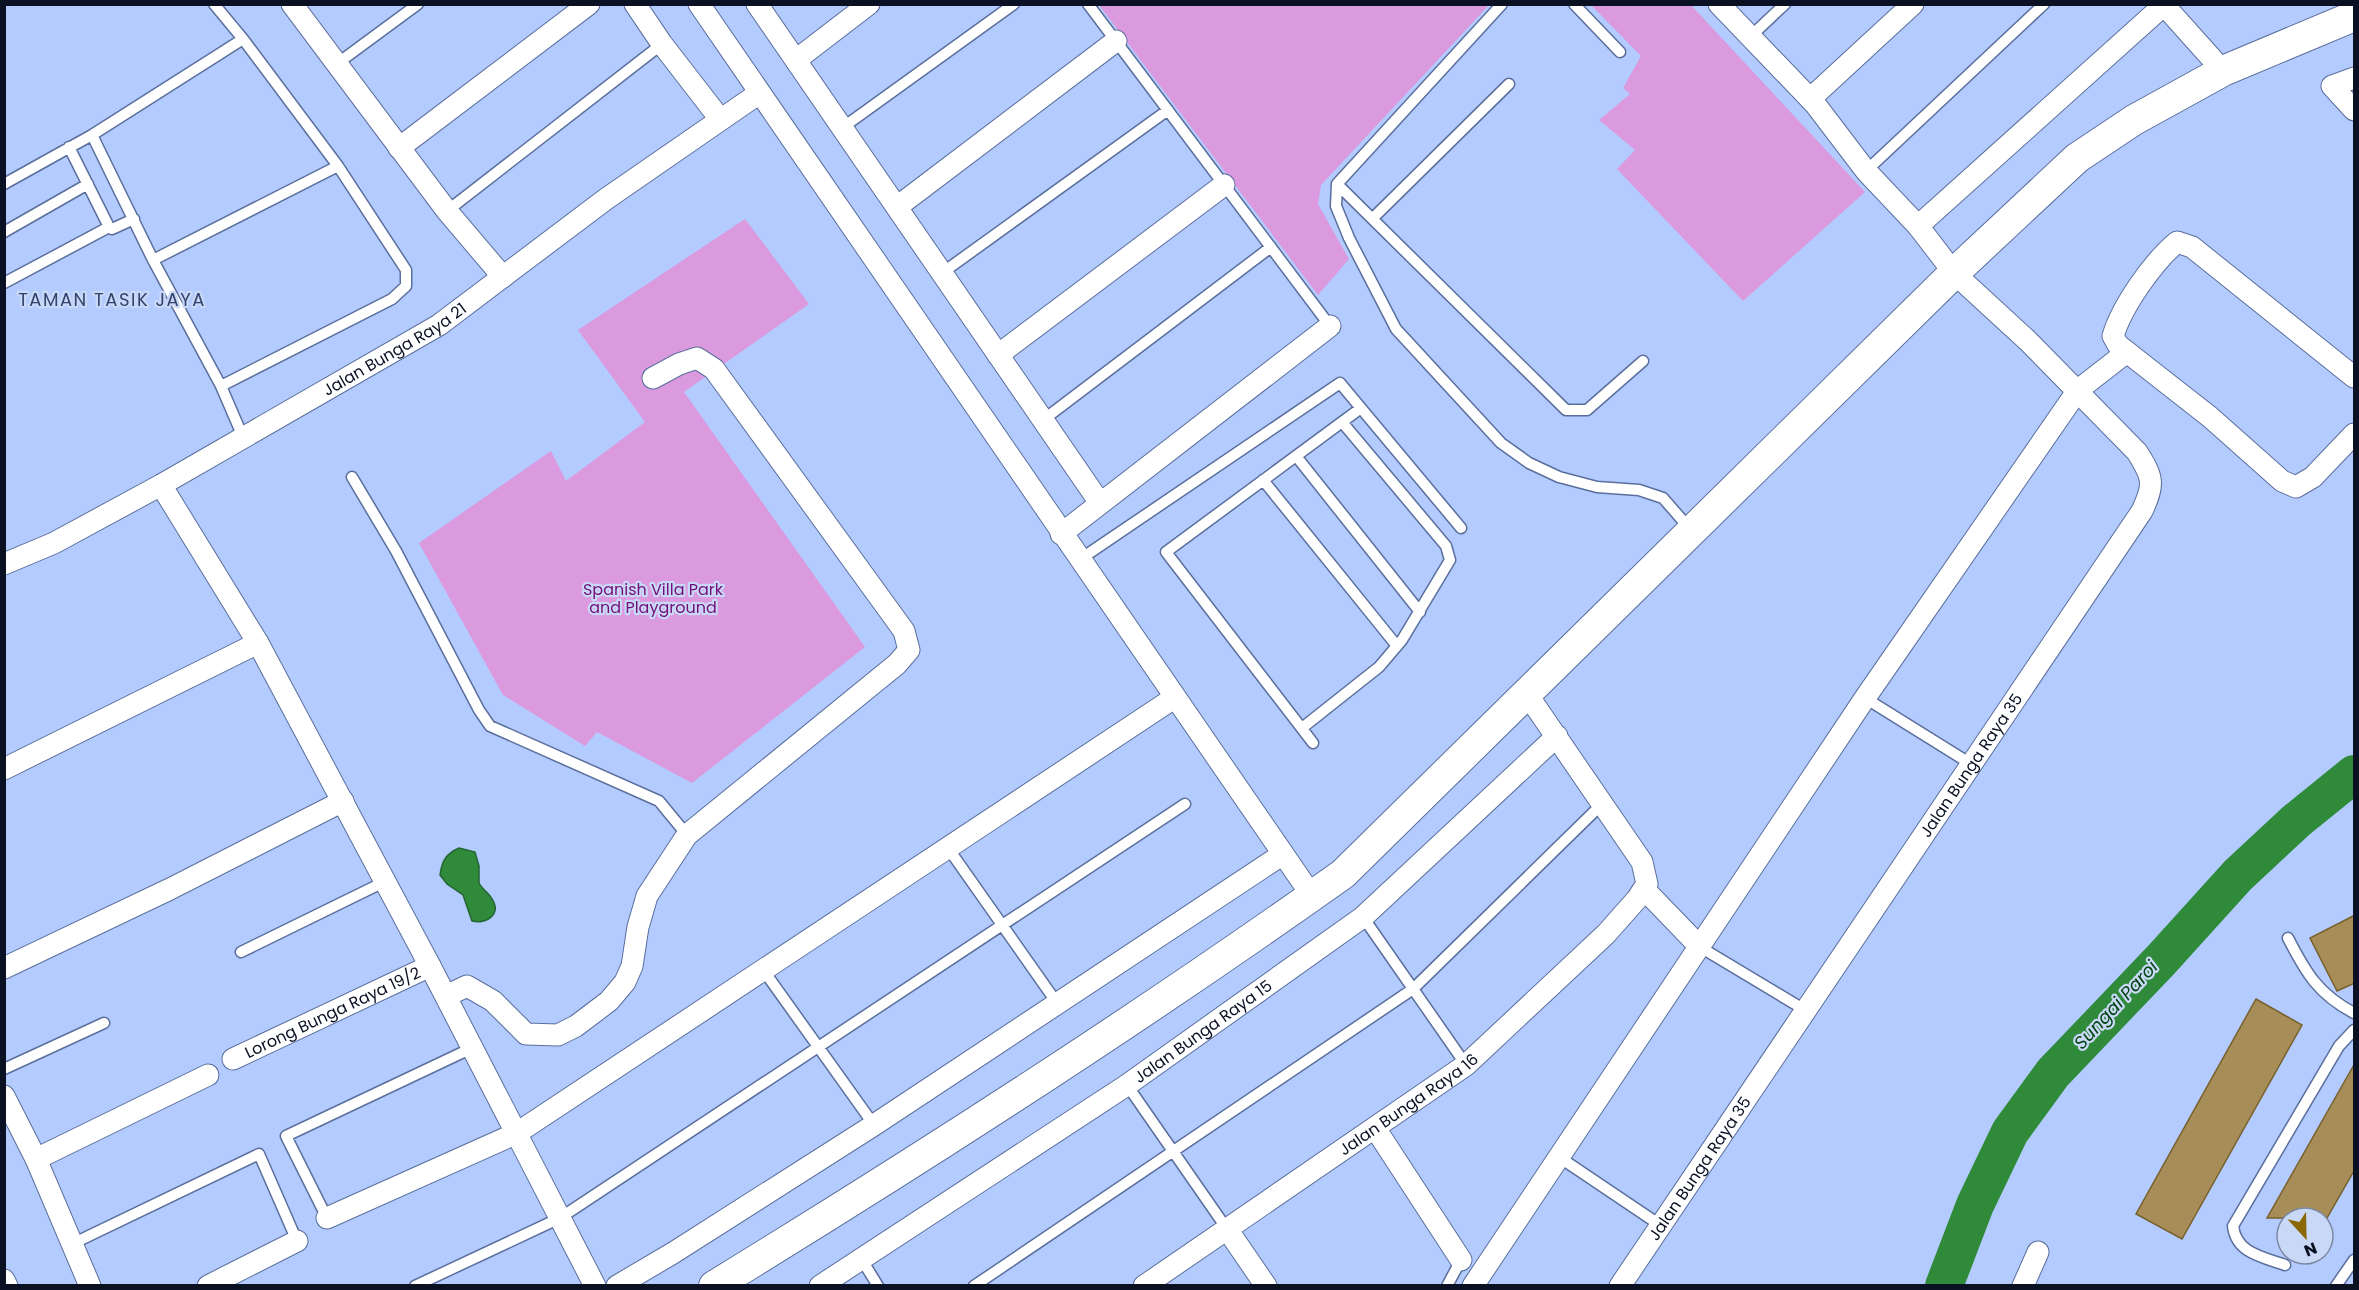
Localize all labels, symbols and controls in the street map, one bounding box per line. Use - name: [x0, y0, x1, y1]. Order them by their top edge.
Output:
- district label: TAMAN TASIK JAYA: [18, 287, 206, 312]
- street label: Jalan Bunga Raya 21: [319, 297, 471, 402]
- park label: Spanish Villa Park and Playground: [583, 578, 724, 619]
- street label: Jalan Bunga Raya 35: [1914, 689, 2028, 842]
- water label: Sungai Paroi: [2068, 954, 2164, 1054]
- street label: Lorong Bunga Raya 19/2: [241, 961, 424, 1064]
- street label: Jalan Bunga Raya 15: [1129, 974, 1277, 1089]
- street label: Jalan Bunga Raya 16: [1334, 1048, 1484, 1161]
- street label: Jalan Bunga Raya 35: [1643, 1092, 1756, 1245]
- north arrow: [2275, 1206, 2335, 1266]
- text: N: [2301, 1237, 2320, 1262]

